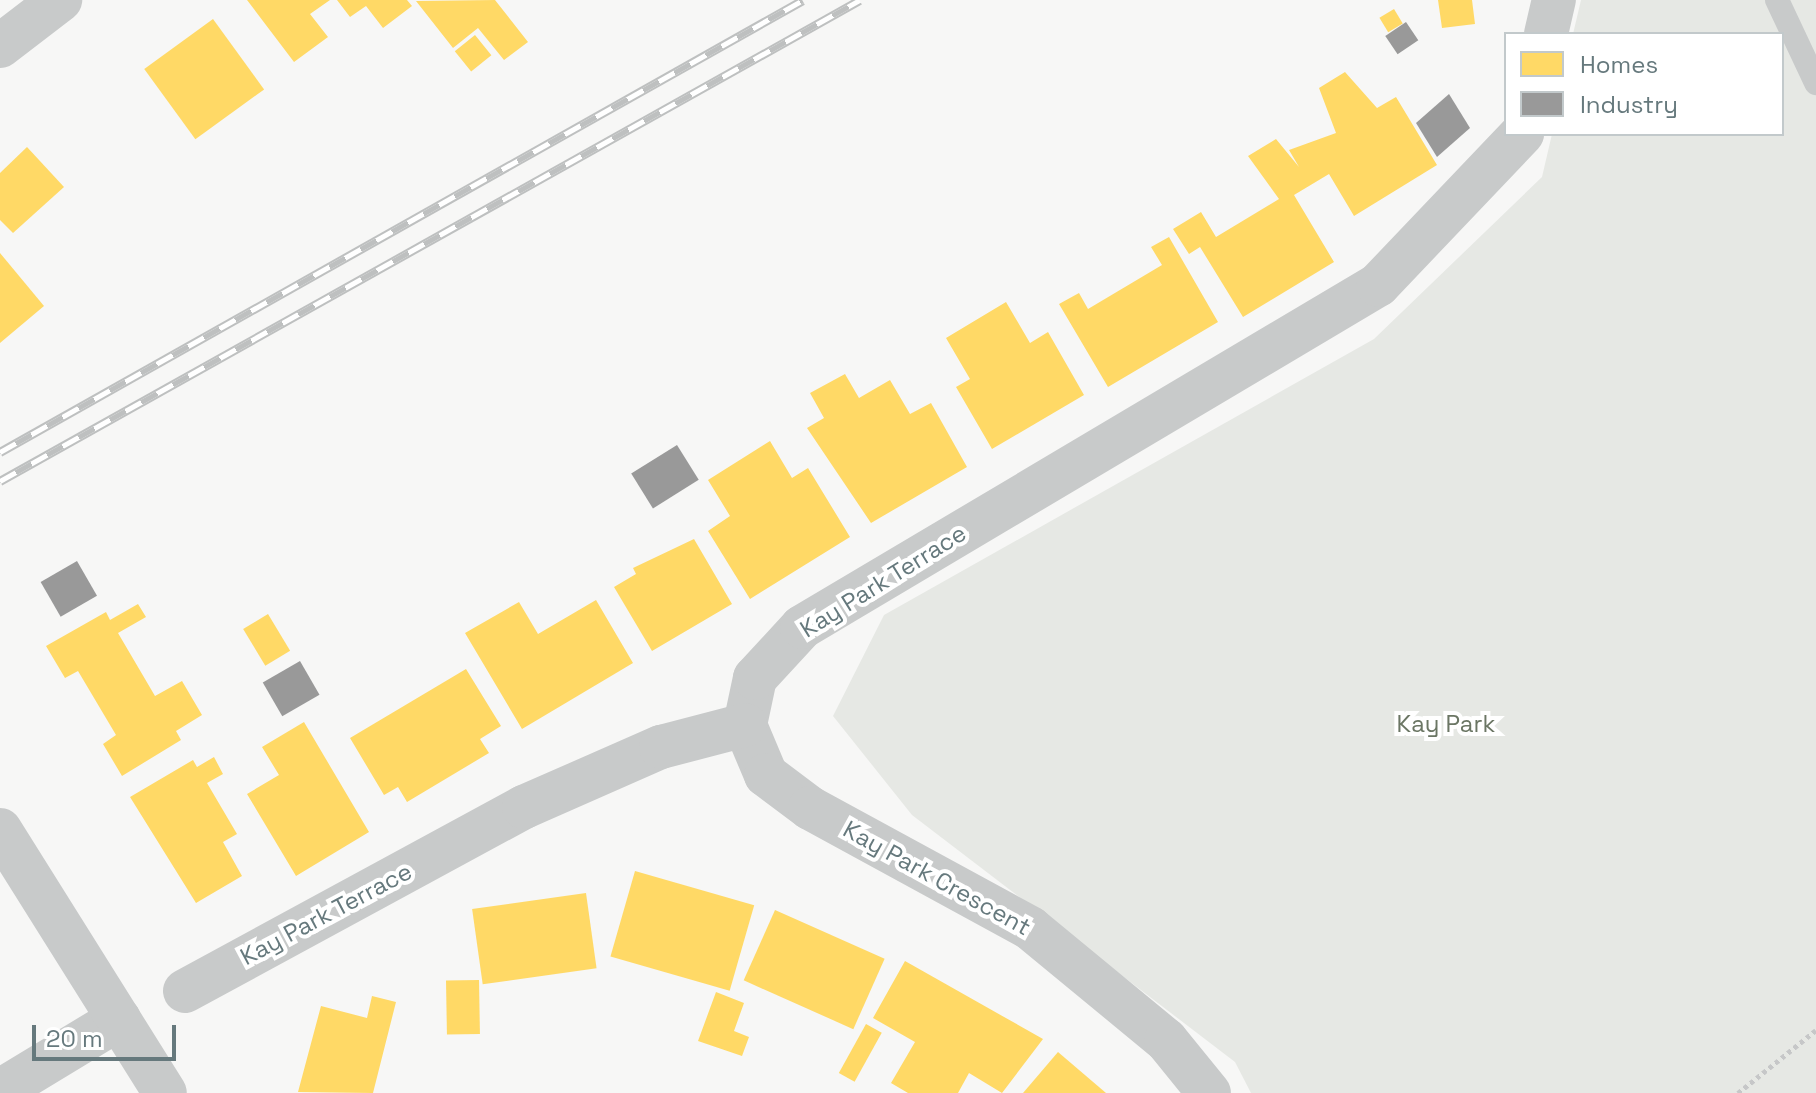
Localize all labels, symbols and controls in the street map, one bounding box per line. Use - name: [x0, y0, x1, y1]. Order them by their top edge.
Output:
- legend: [1504, 32, 1784, 136]
- text: Homes: [1580, 49, 1658, 80]
- text: Industry: [1580, 89, 1678, 120]
- street label: Kay Park Terrace: [795, 518, 971, 644]
- park label: Kay Park: [1397, 710, 1495, 738]
- street label: Kay Park Crescent: [838, 815, 1036, 941]
- street label: Kay Park Terrace: [235, 857, 417, 971]
- scale bar: [36, 1009, 180, 1059]
- text: 20 m: [46, 1023, 103, 1054]

